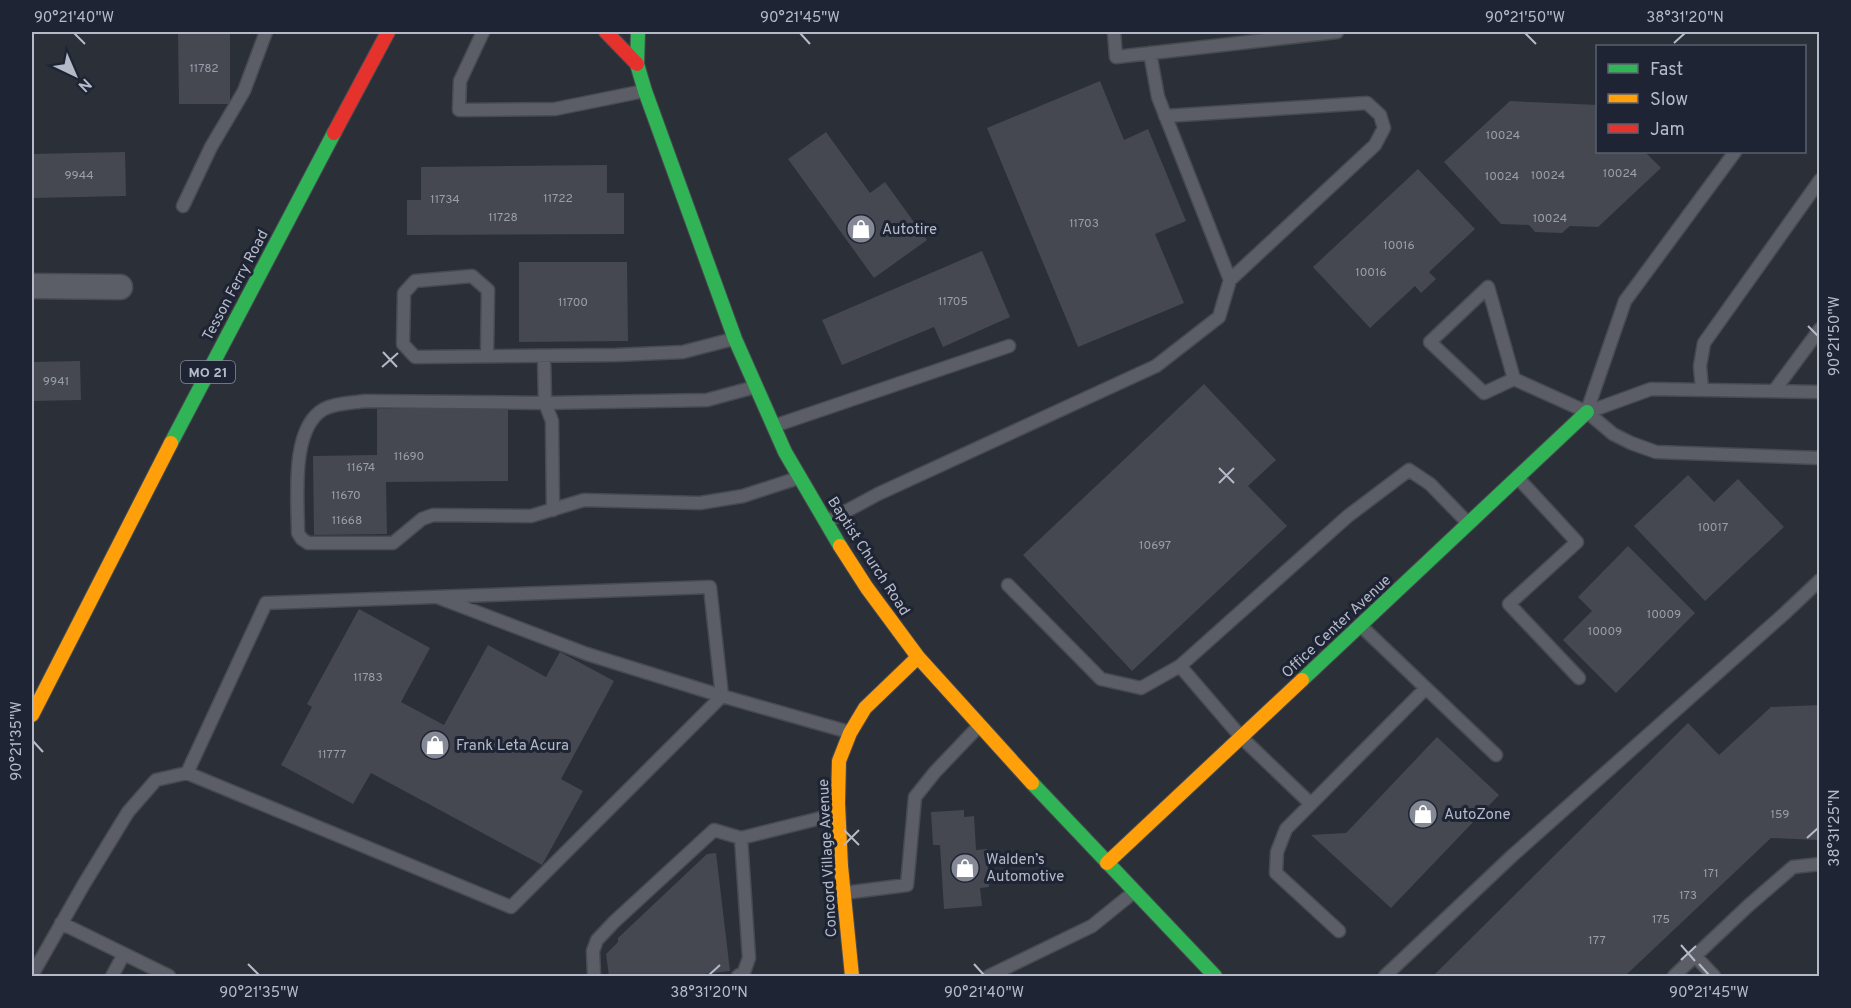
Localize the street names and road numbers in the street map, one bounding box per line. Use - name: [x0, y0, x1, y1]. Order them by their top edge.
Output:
- street label: Tesson Ferry Road: [199, 227, 274, 344]
- road number: MO 21: [181, 361, 235, 383]
- street label: Baptist Church Road: [822, 494, 913, 620]
- street label: Office Center Avenue: [1278, 571, 1396, 683]
- street label: Concord Village Avenue: [815, 778, 842, 938]

